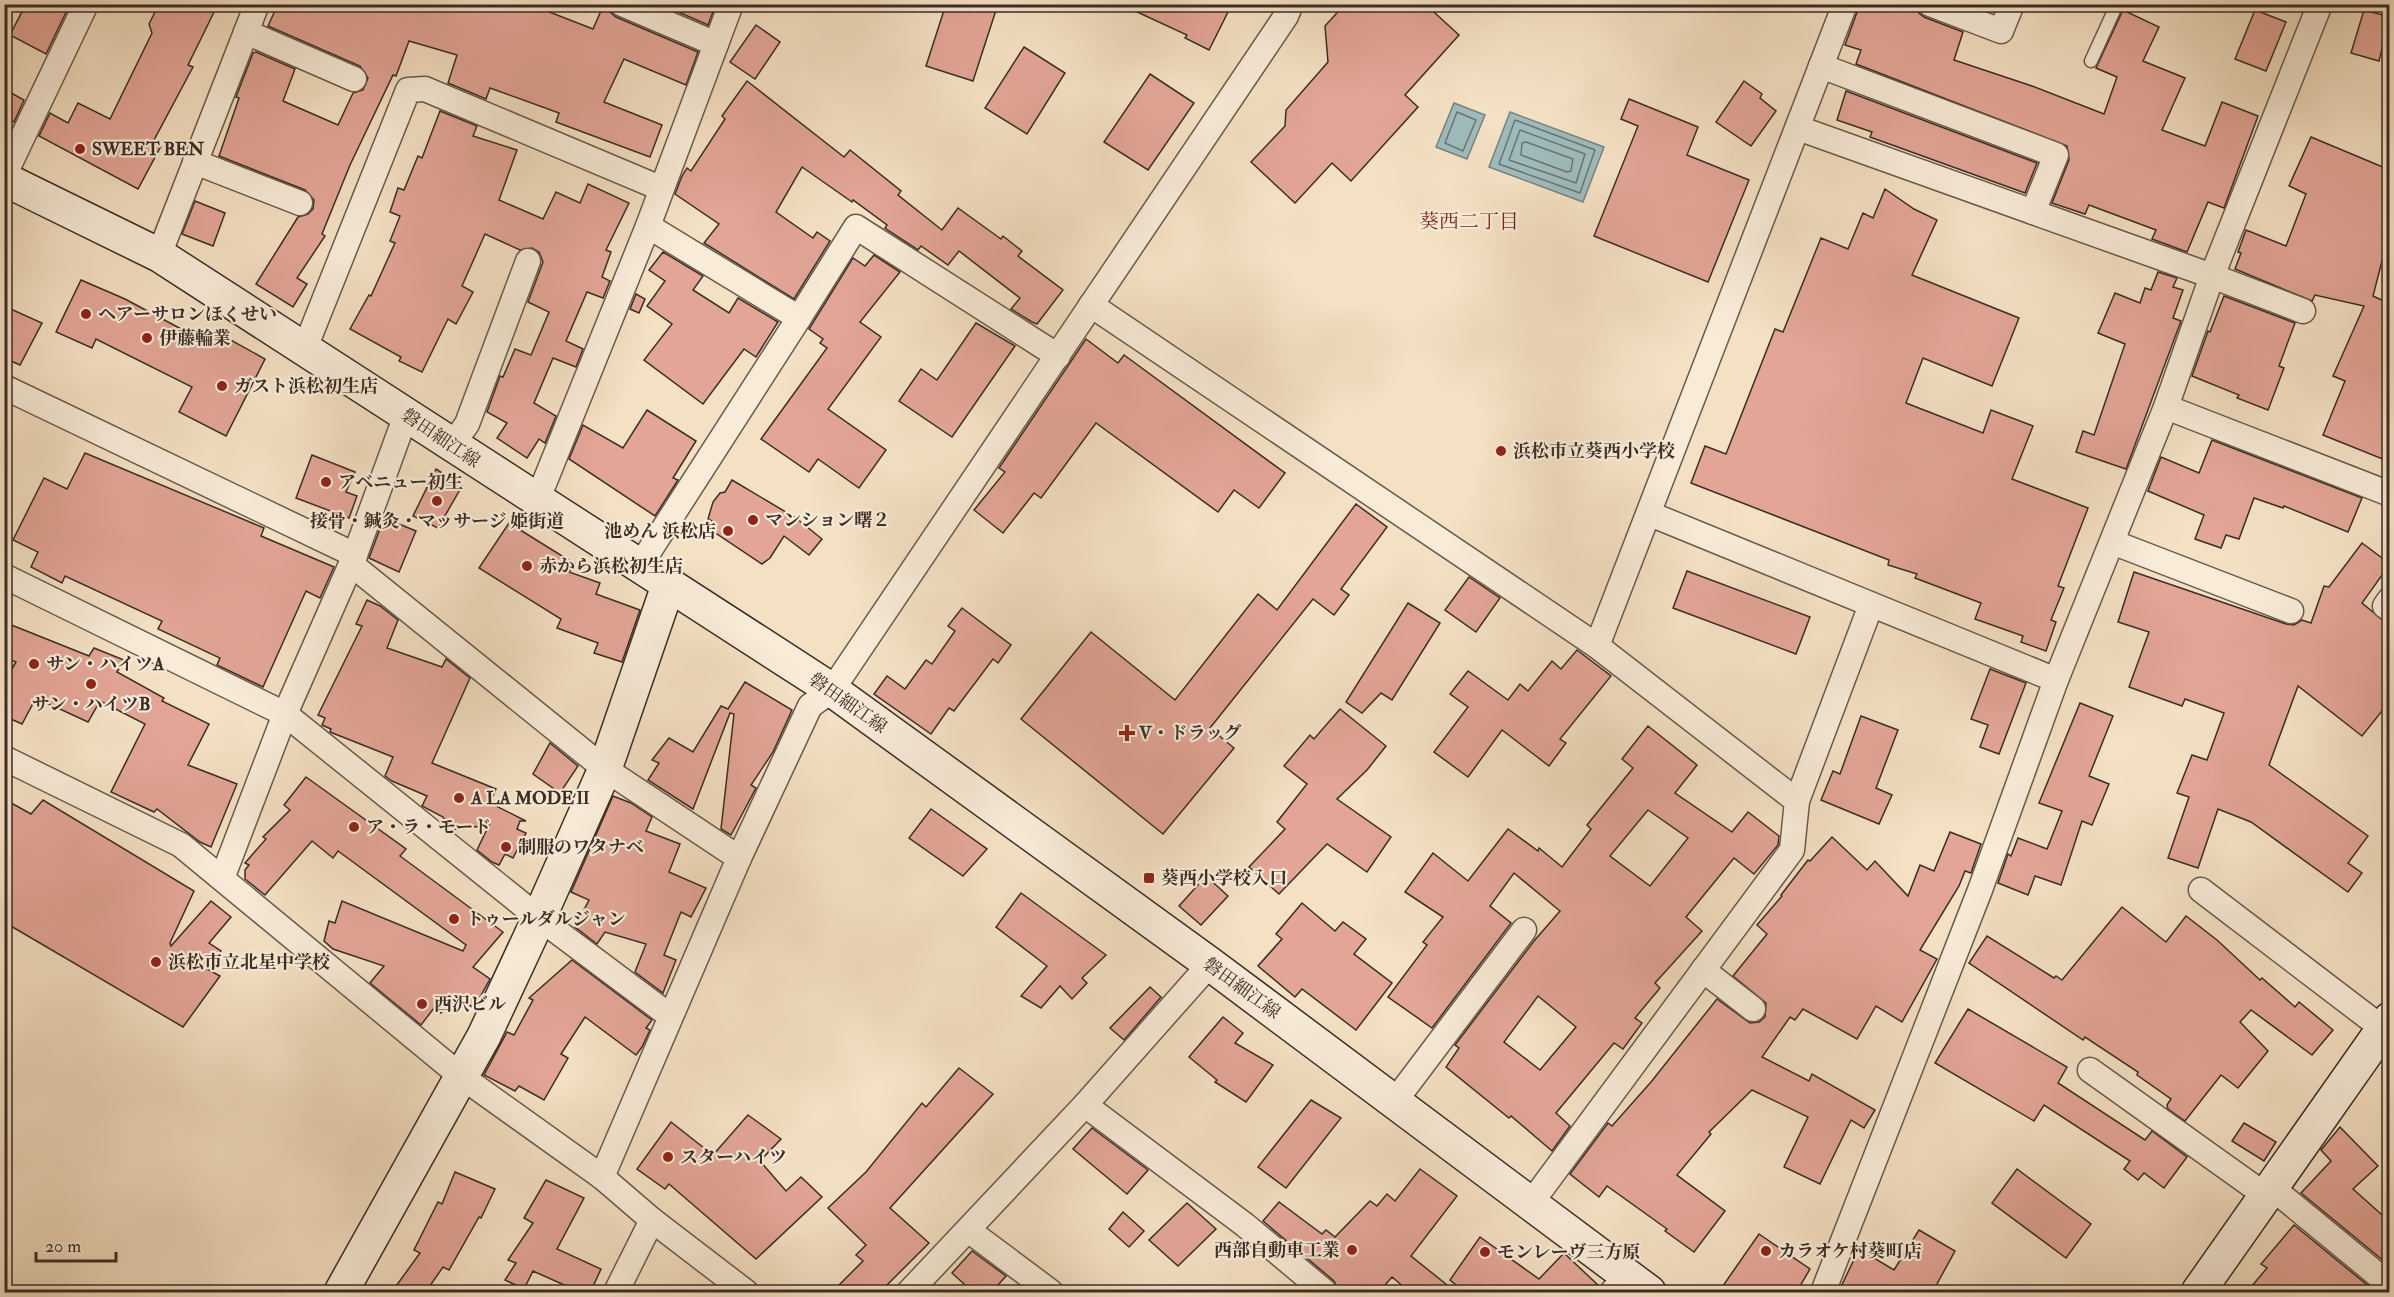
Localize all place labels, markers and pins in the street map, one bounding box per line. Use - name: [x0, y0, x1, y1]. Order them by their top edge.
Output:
- place label: SWEET BEN: [92, 138, 205, 161]
- marker: SWEET BEN: [73, 142, 87, 156]
- place label: ヘアーサロンほくせい: [98, 303, 277, 326]
- marker: ヘアーサロンほくせい: [79, 307, 93, 321]
- place label: 伊藤輪業: [159, 327, 231, 350]
- marker: 伊藤輪業: [140, 331, 154, 345]
- place label: ガスト浜松初生店: [234, 375, 378, 398]
- marker: ガスト浜松初生店: [215, 379, 229, 393]
- place label: 浜松市立葵西小学校: [1513, 440, 1675, 463]
- marker: 浜松市立葵西小学校: [1494, 444, 1508, 458]
- place label: アベニュー初生: [338, 471, 463, 494]
- marker: アベニュー初生: [319, 475, 333, 489]
- marker: 接骨・鍼灸・マッサージ 姫街道: [430, 494, 444, 508]
- place label: マンション曙２: [765, 509, 890, 532]
- place label: 接骨・鍼灸・マッサージ 姫街道: [310, 510, 564, 533]
- marker: マンション曙２: [746, 513, 760, 527]
- place label: 池めん 浜松店: [604, 520, 716, 543]
- marker: 池めん 浜松店: [721, 524, 735, 538]
- place label: 赤から浜松初生店: [539, 555, 683, 578]
- marker: 赤から浜松初生店: [520, 559, 534, 573]
- place label: サン・ハイツA: [46, 653, 165, 676]
- marker: サン・ハイツA: [27, 657, 41, 671]
- marker: サン・ハイツB: [84, 677, 98, 691]
- place label: サン・ハイツB: [32, 693, 150, 716]
- place label: V・ドラッグ: [1138, 722, 1241, 745]
- marker: V・ドラッグ: [1120, 726, 1134, 740]
- place label: A LA MODEⅡ: [470, 787, 592, 810]
- marker: A LA MODEⅡ: [452, 791, 466, 805]
- place label: ア・ラ・モード: [366, 816, 491, 839]
- marker: ア・ラ・モード: [347, 820, 361, 834]
- place label: 制服のワタナベ: [518, 836, 644, 859]
- marker: 制服のワタナベ: [499, 840, 513, 854]
- place label: 葵西小学校入口: [1161, 867, 1287, 890]
- marker: 葵西小学校入口: [1142, 871, 1156, 885]
- place label: トゥールダルジャン: [466, 908, 626, 931]
- marker: トゥールダルジャン: [447, 912, 461, 926]
- place label: 浜松市立北星中学校: [168, 951, 330, 974]
- marker: 浜松市立北星中学校: [149, 955, 163, 969]
- place label: 西沢ビル: [434, 993, 506, 1016]
- marker: 西沢ビル: [415, 997, 429, 1011]
- place label: スターハイツ: [680, 1146, 787, 1169]
- marker: スターハイツ: [661, 1150, 675, 1164]
- place label: 西部自動車工業: [1214, 1239, 1340, 1262]
- place label: カラオケ村葵町店: [1778, 1240, 1922, 1263]
- place label: モンレーヴ三方原: [1497, 1241, 1641, 1264]
- marker: 西部自動車工業: [1345, 1243, 1359, 1257]
- marker: カラオケ村葵町店: [1759, 1244, 1773, 1258]
- marker: モンレーヴ三方原: [1478, 1245, 1492, 1259]

